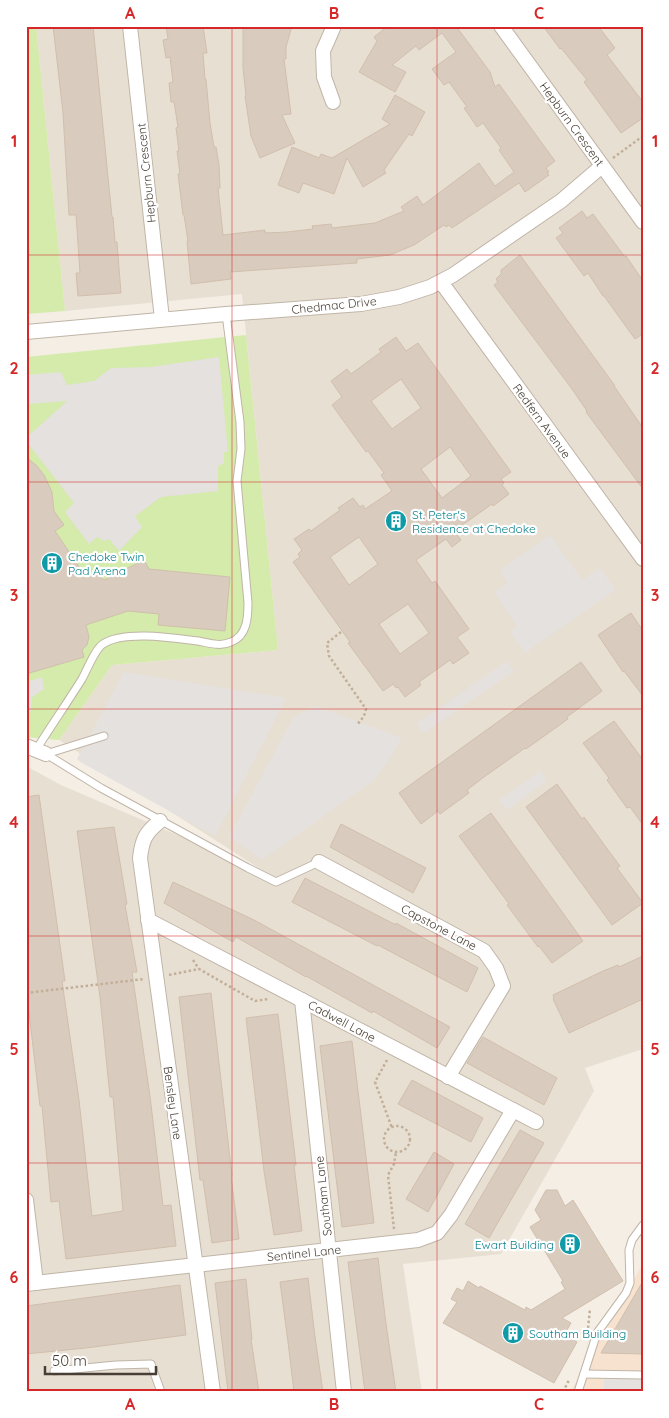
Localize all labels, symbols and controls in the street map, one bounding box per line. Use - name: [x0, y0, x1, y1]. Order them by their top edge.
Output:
- text: A: [125, 3, 136, 23]
- text: B: [329, 3, 339, 23]
- text: C: [534, 3, 544, 23]
- street label: Hepburn Crescent: [536, 79, 608, 169]
- street label: Hepburn Crescent: [133, 122, 159, 224]
- text: 1: [11, 131, 17, 151]
- text: 1: [652, 131, 658, 151]
- street label: Chedmac Drive: [291, 293, 377, 317]
- text: 2: [9, 358, 19, 378]
- text: 2: [650, 358, 660, 378]
- street label: Redfern Avenue: [510, 381, 574, 461]
- place label: St. Peter's Residence at Chedoke: [412, 507, 536, 536]
- building icon: St. Peter's Residence at Chedoke: [384, 509, 408, 533]
- place label: Chedoke Twin Pad Arena: [68, 549, 145, 578]
- building icon: Chedoke Twin Pad Arena: [40, 551, 64, 575]
- text: 3: [10, 585, 18, 605]
- text: 3: [651, 585, 659, 605]
- text: 4: [9, 812, 19, 832]
- text: 4: [650, 812, 660, 832]
- street label: Capstone Lane: [399, 901, 480, 953]
- street label: Cadwell Lane: [306, 997, 379, 1045]
- text: 5: [9, 1039, 19, 1059]
- text: 5: [650, 1039, 660, 1059]
- street label: Bensley Lane: [160, 1065, 186, 1141]
- street label: Southam Lane: [311, 1155, 335, 1237]
- building icon: Ewart Building: [558, 1232, 582, 1256]
- place label: Ewart Building: [475, 1237, 554, 1252]
- street label: Sentinel Lane: [266, 1242, 342, 1264]
- text: 6: [10, 1267, 19, 1287]
- text: 6: [651, 1267, 660, 1287]
- building icon: Southam Building: [501, 1321, 525, 1345]
- place label: Southam Building: [529, 1326, 626, 1341]
- scale bar: [45, 1343, 156, 1375]
- text: 50 m: [52, 1351, 87, 1370]
- text: A: [125, 1394, 136, 1414]
- text: B: [329, 1394, 339, 1414]
- text: C: [534, 1394, 544, 1414]

